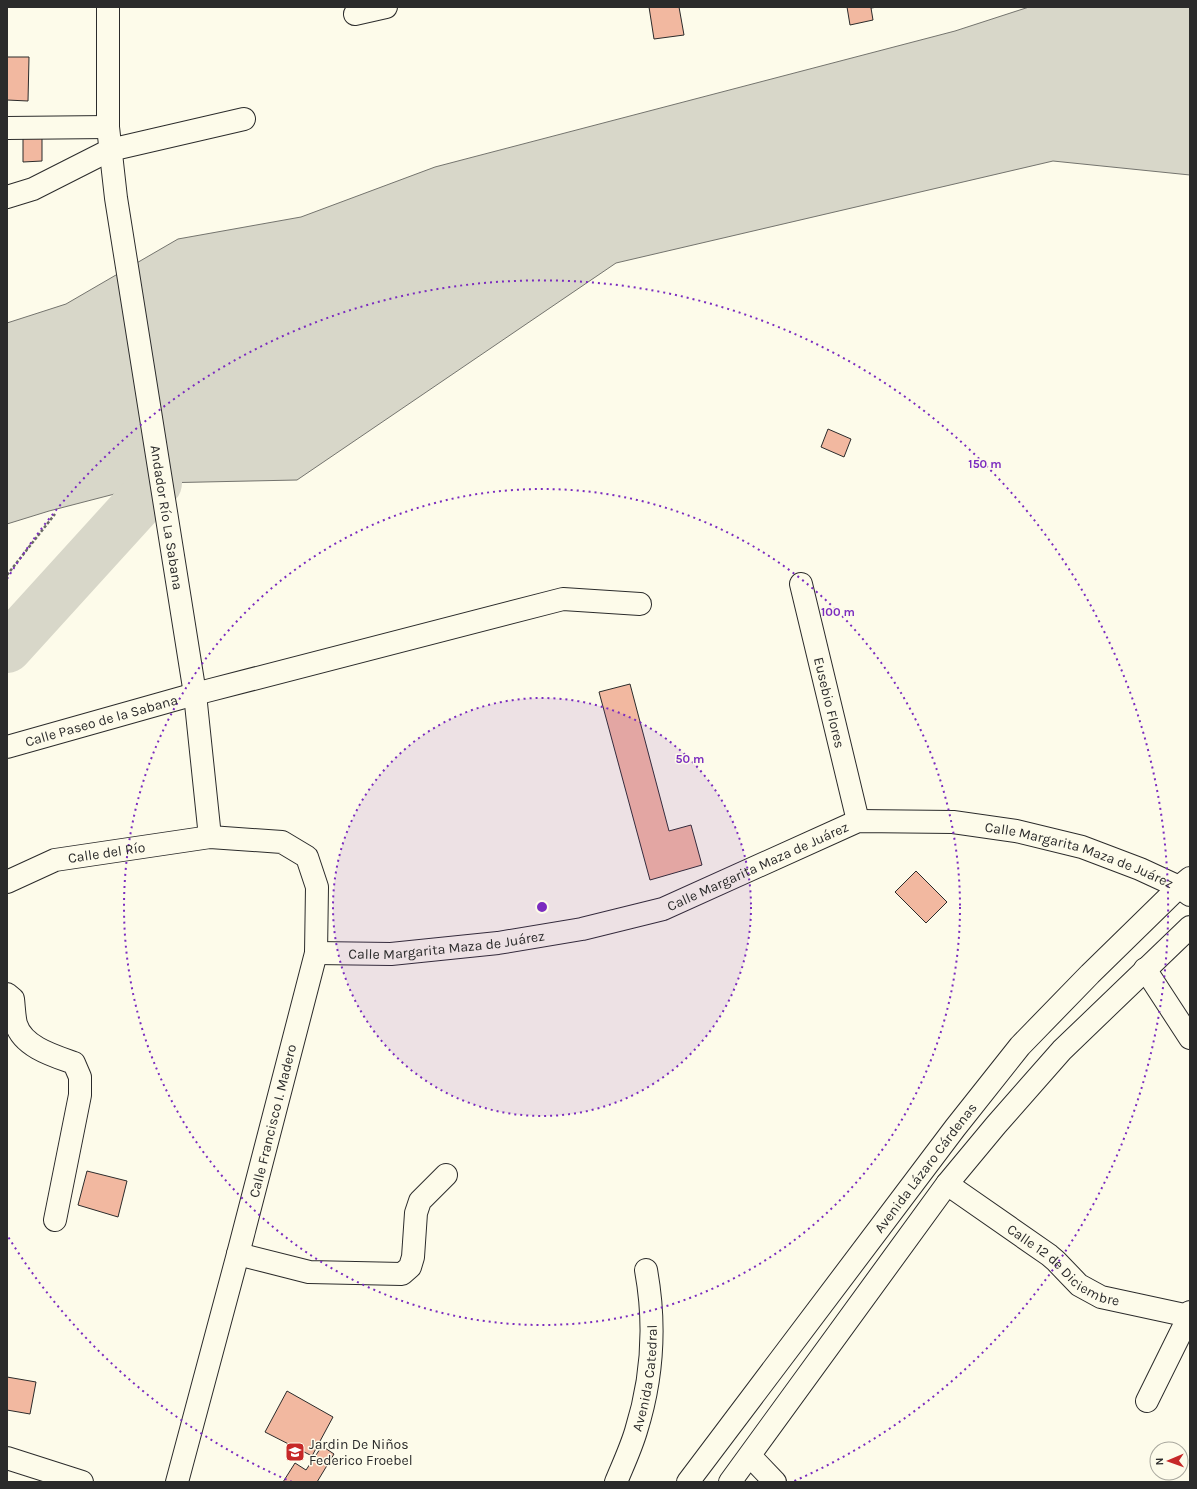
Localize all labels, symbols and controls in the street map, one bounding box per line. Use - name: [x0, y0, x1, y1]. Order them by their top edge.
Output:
- street label: Andador Río La Sabana: [147, 444, 187, 591]
- text: 150 m: [968, 457, 1002, 471]
- text: 100 m: [821, 605, 855, 619]
- street label: Eusebio Flores: [810, 655, 849, 750]
- street label: Calle Paseo de la Sabana: [23, 691, 180, 750]
- text: 50 m: [676, 752, 705, 766]
- street label: Calle Margarita Maza de Juárez: [664, 818, 851, 915]
- street label: Calle Margarita Maza de Juárez: [984, 818, 1176, 892]
- street label: Calle del Río: [67, 838, 146, 866]
- centre of rings: [535, 900, 549, 914]
- street label: Calle Margarita Maza de Juárez: [348, 927, 546, 963]
- street label: Calle Francisco I. Madero: [246, 1042, 300, 1200]
- street label: Avenida Lázaro Cárdenas: [871, 1099, 980, 1236]
- street label: Calle 12 de Diciembre: [1004, 1220, 1121, 1309]
- street label: Avenida Catedral: [628, 1324, 660, 1433]
- place label: Jardin De Niños Federico Froebel: [309, 1436, 413, 1469]
- school or university icon: Jardin De Niños Federico Froebel: [284, 1441, 306, 1463]
- north arrow: [1149, 1441, 1189, 1481]
- text: N: [1153, 1457, 1166, 1466]

